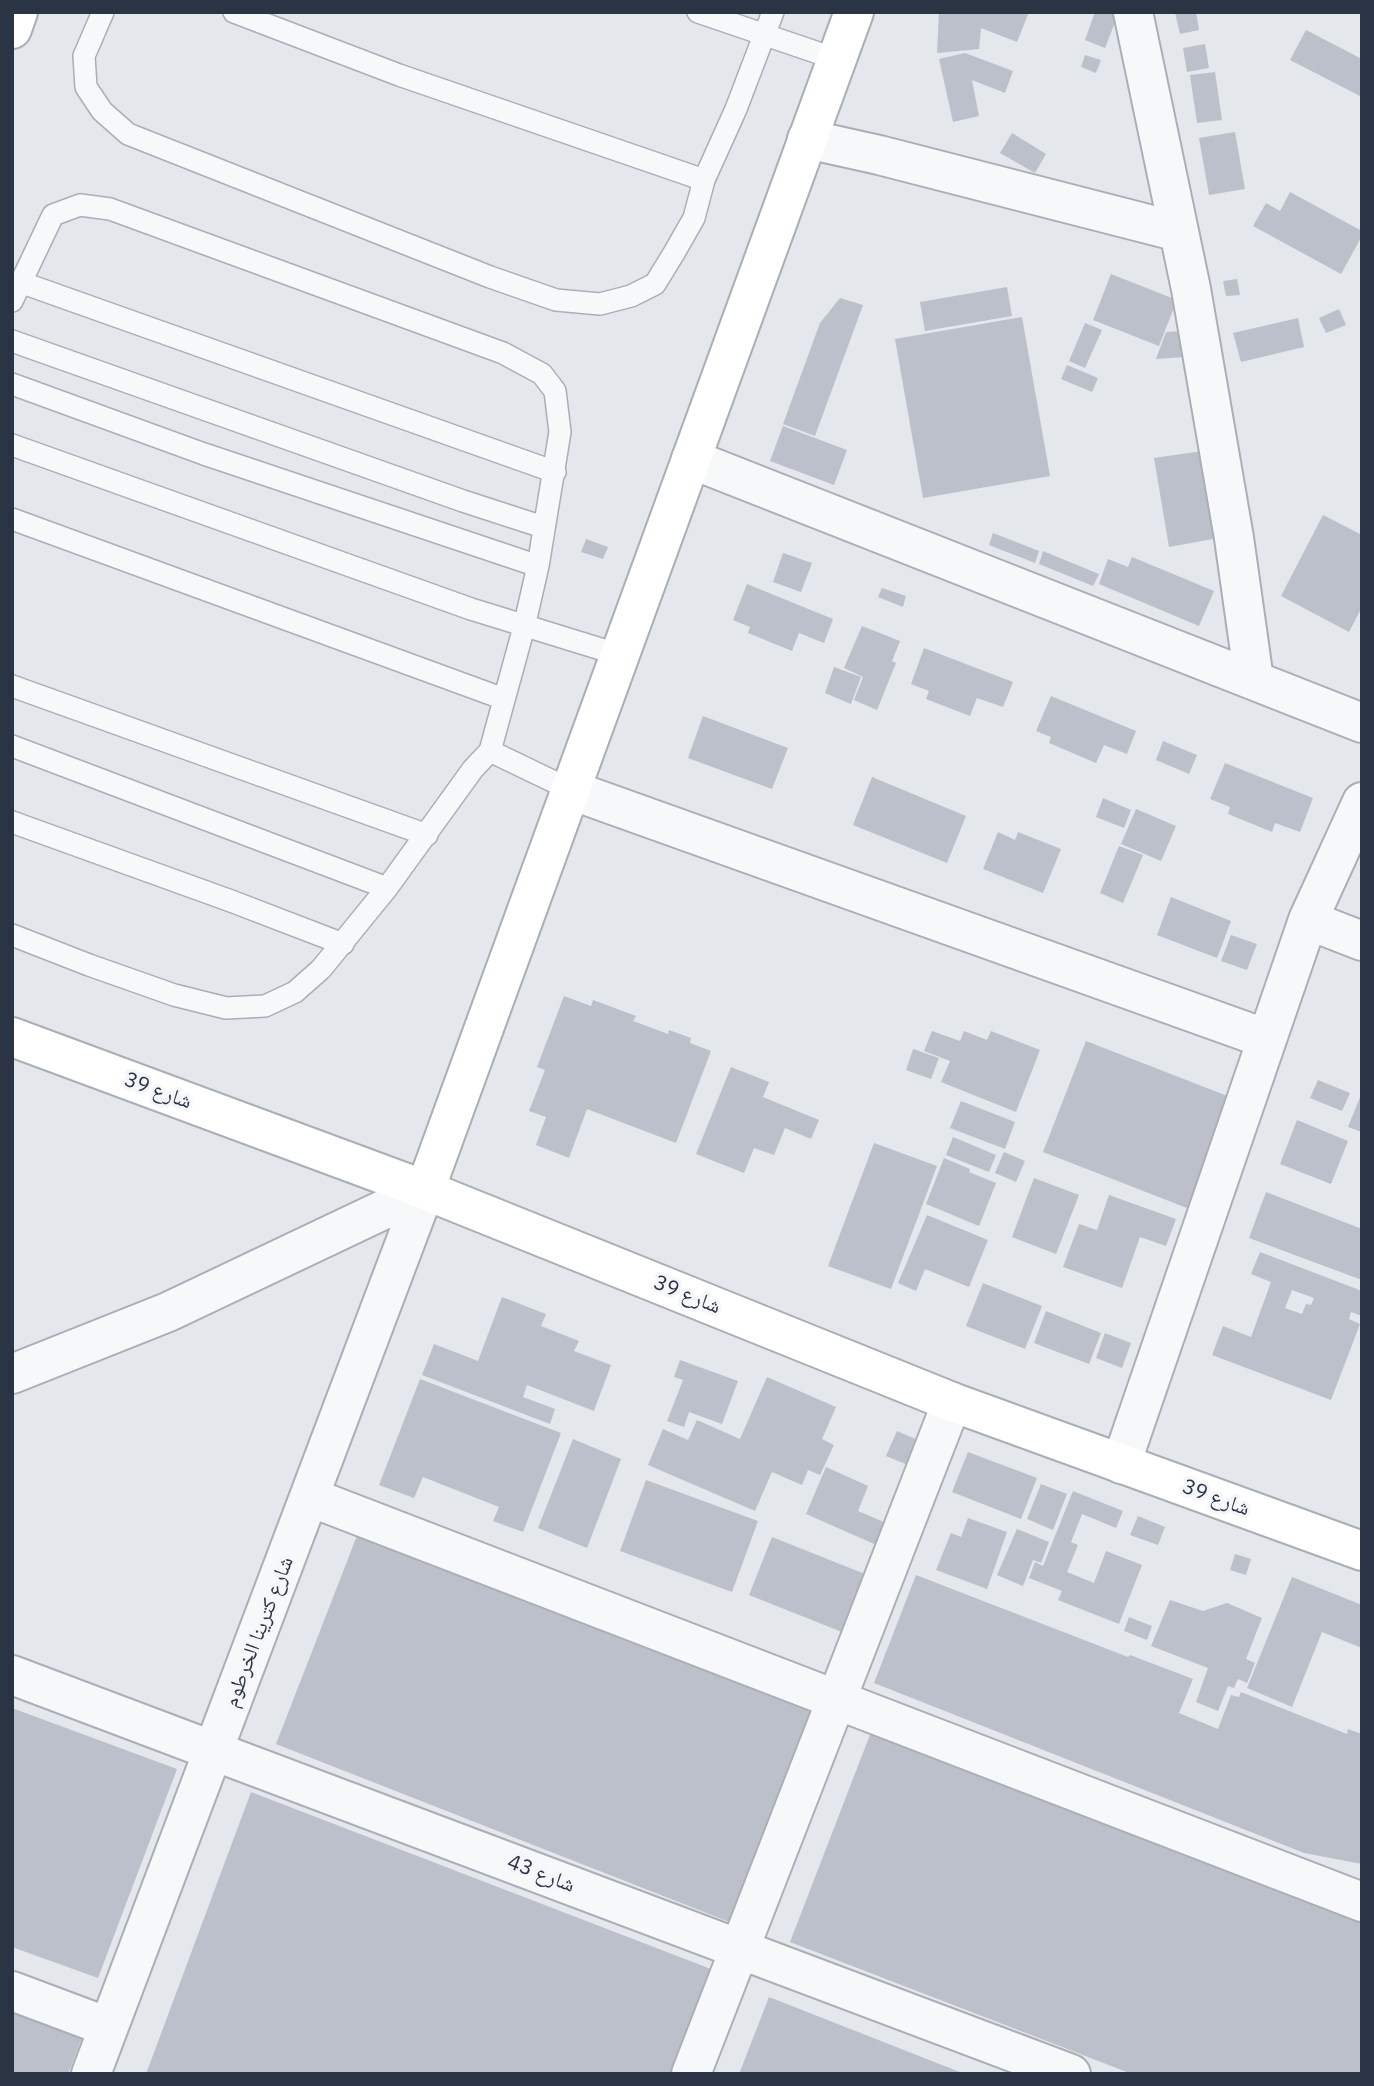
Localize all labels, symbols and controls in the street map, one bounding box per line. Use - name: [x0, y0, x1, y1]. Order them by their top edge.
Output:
- street label: شارع 39: [121, 1067, 195, 1115]
- street label: شارع 39: [650, 1270, 724, 1320]
- street label: شارع 39: [1179, 1474, 1253, 1522]
- street label: شارع كترينا الخرطوم: [219, 1553, 299, 1711]
- street label: شارع 43: [504, 1850, 578, 1898]

